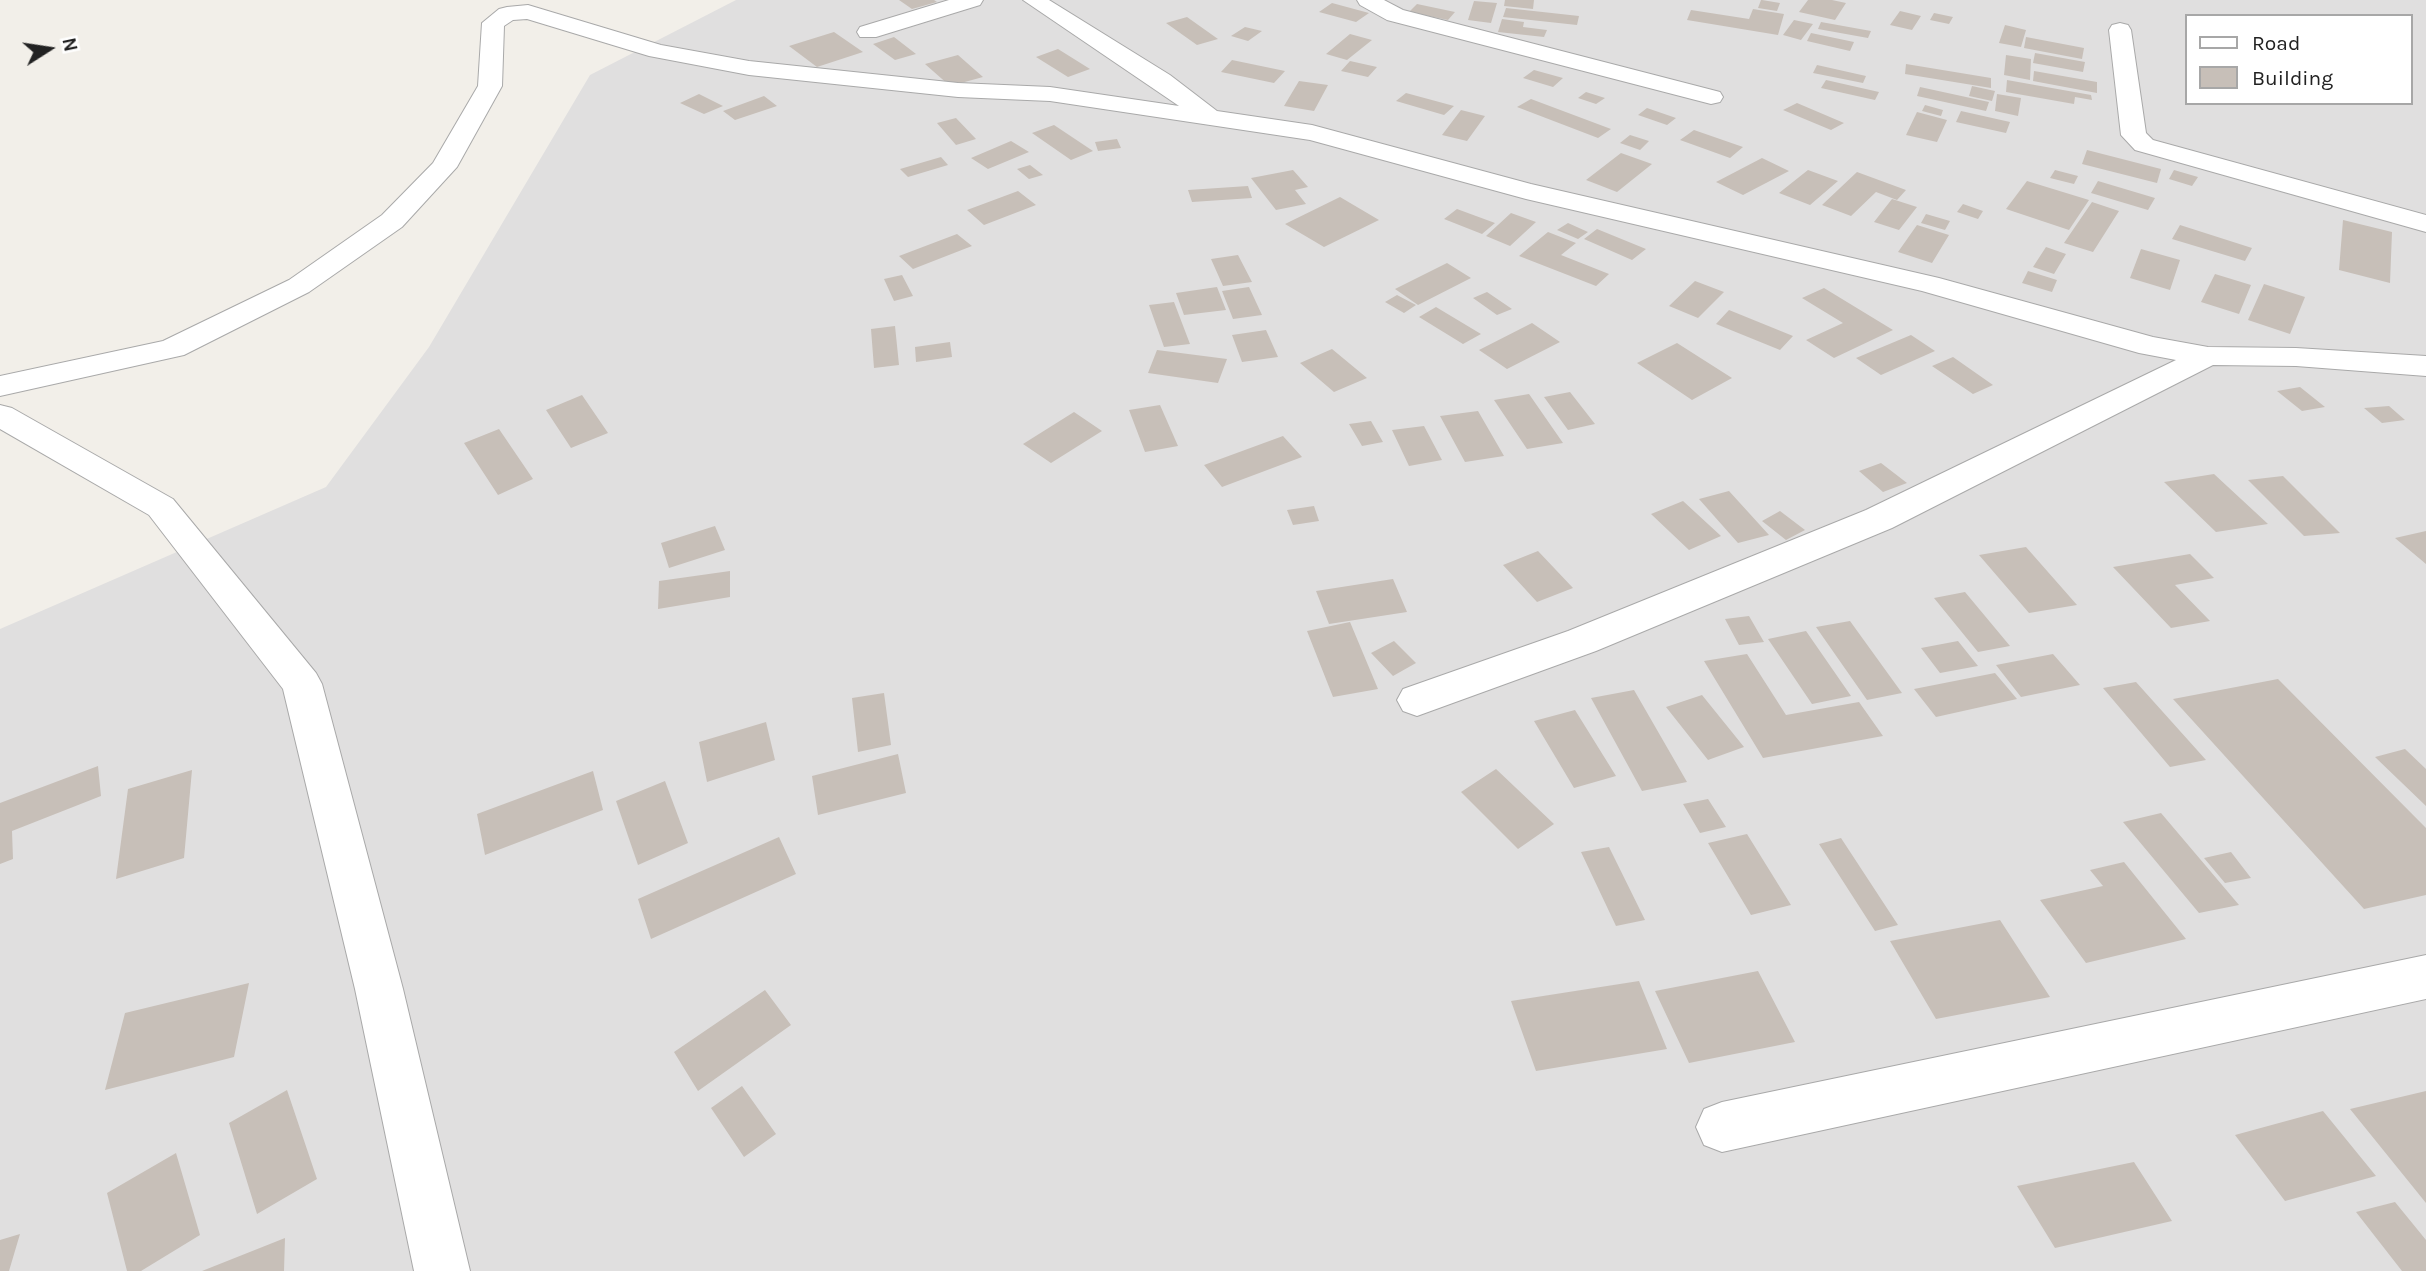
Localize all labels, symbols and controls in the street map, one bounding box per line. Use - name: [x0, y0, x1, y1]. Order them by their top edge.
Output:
- north arrow: [14, 14, 84, 84]
- legend: [2184, 14, 2412, 105]
- text: Road: [2252, 31, 2300, 55]
- text: N: [57, 36, 82, 54]
- text: Building: [2252, 66, 2333, 90]

